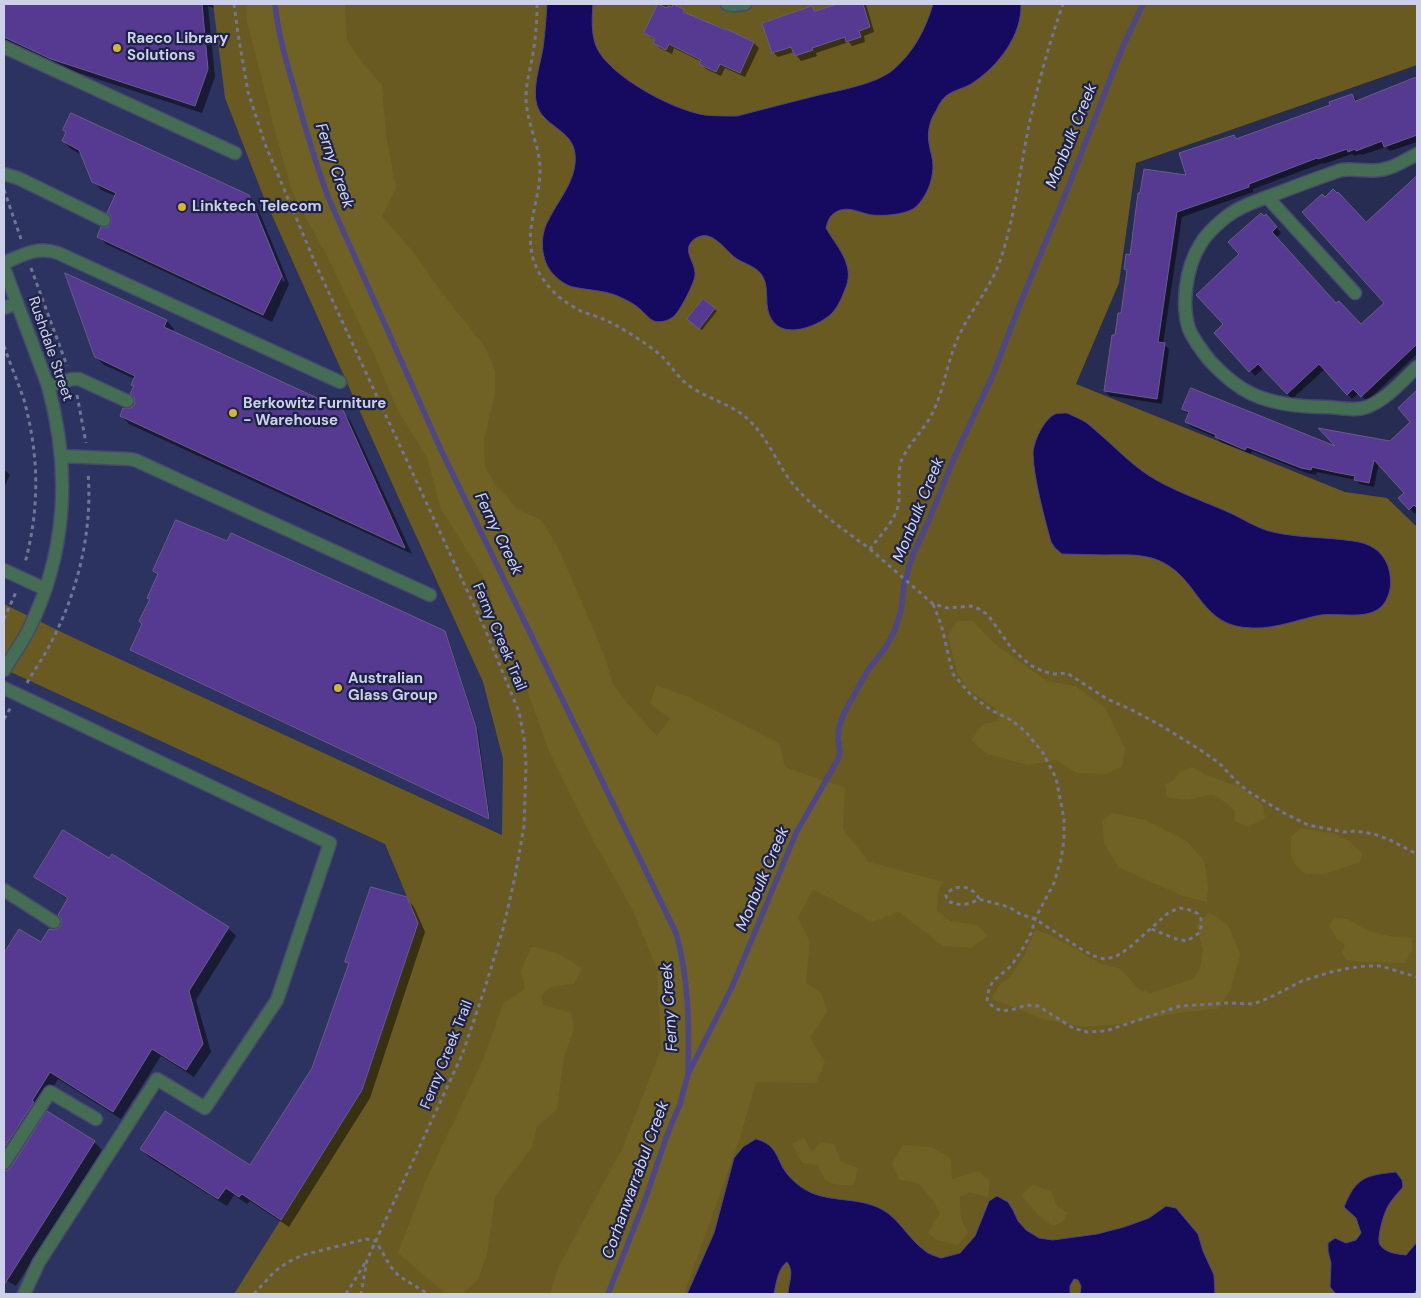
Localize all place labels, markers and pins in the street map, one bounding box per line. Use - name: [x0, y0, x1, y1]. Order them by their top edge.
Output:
- place label: Raeco Library Solutions: [127, 30, 228, 65]
- marker: Raeco Library Solutions: [111, 42, 123, 54]
- place label: Linktech Telecom: [192, 198, 322, 216]
- marker: Linktech Telecom: [176, 201, 188, 213]
- place label: Berkowitz Furniture - Warehouse: [243, 395, 386, 430]
- marker: Berkowitz Furniture - Warehouse: [227, 407, 239, 419]
- place label: Australian Glass Group: [348, 670, 438, 705]
- marker: Australian Glass Group: [332, 682, 344, 694]

